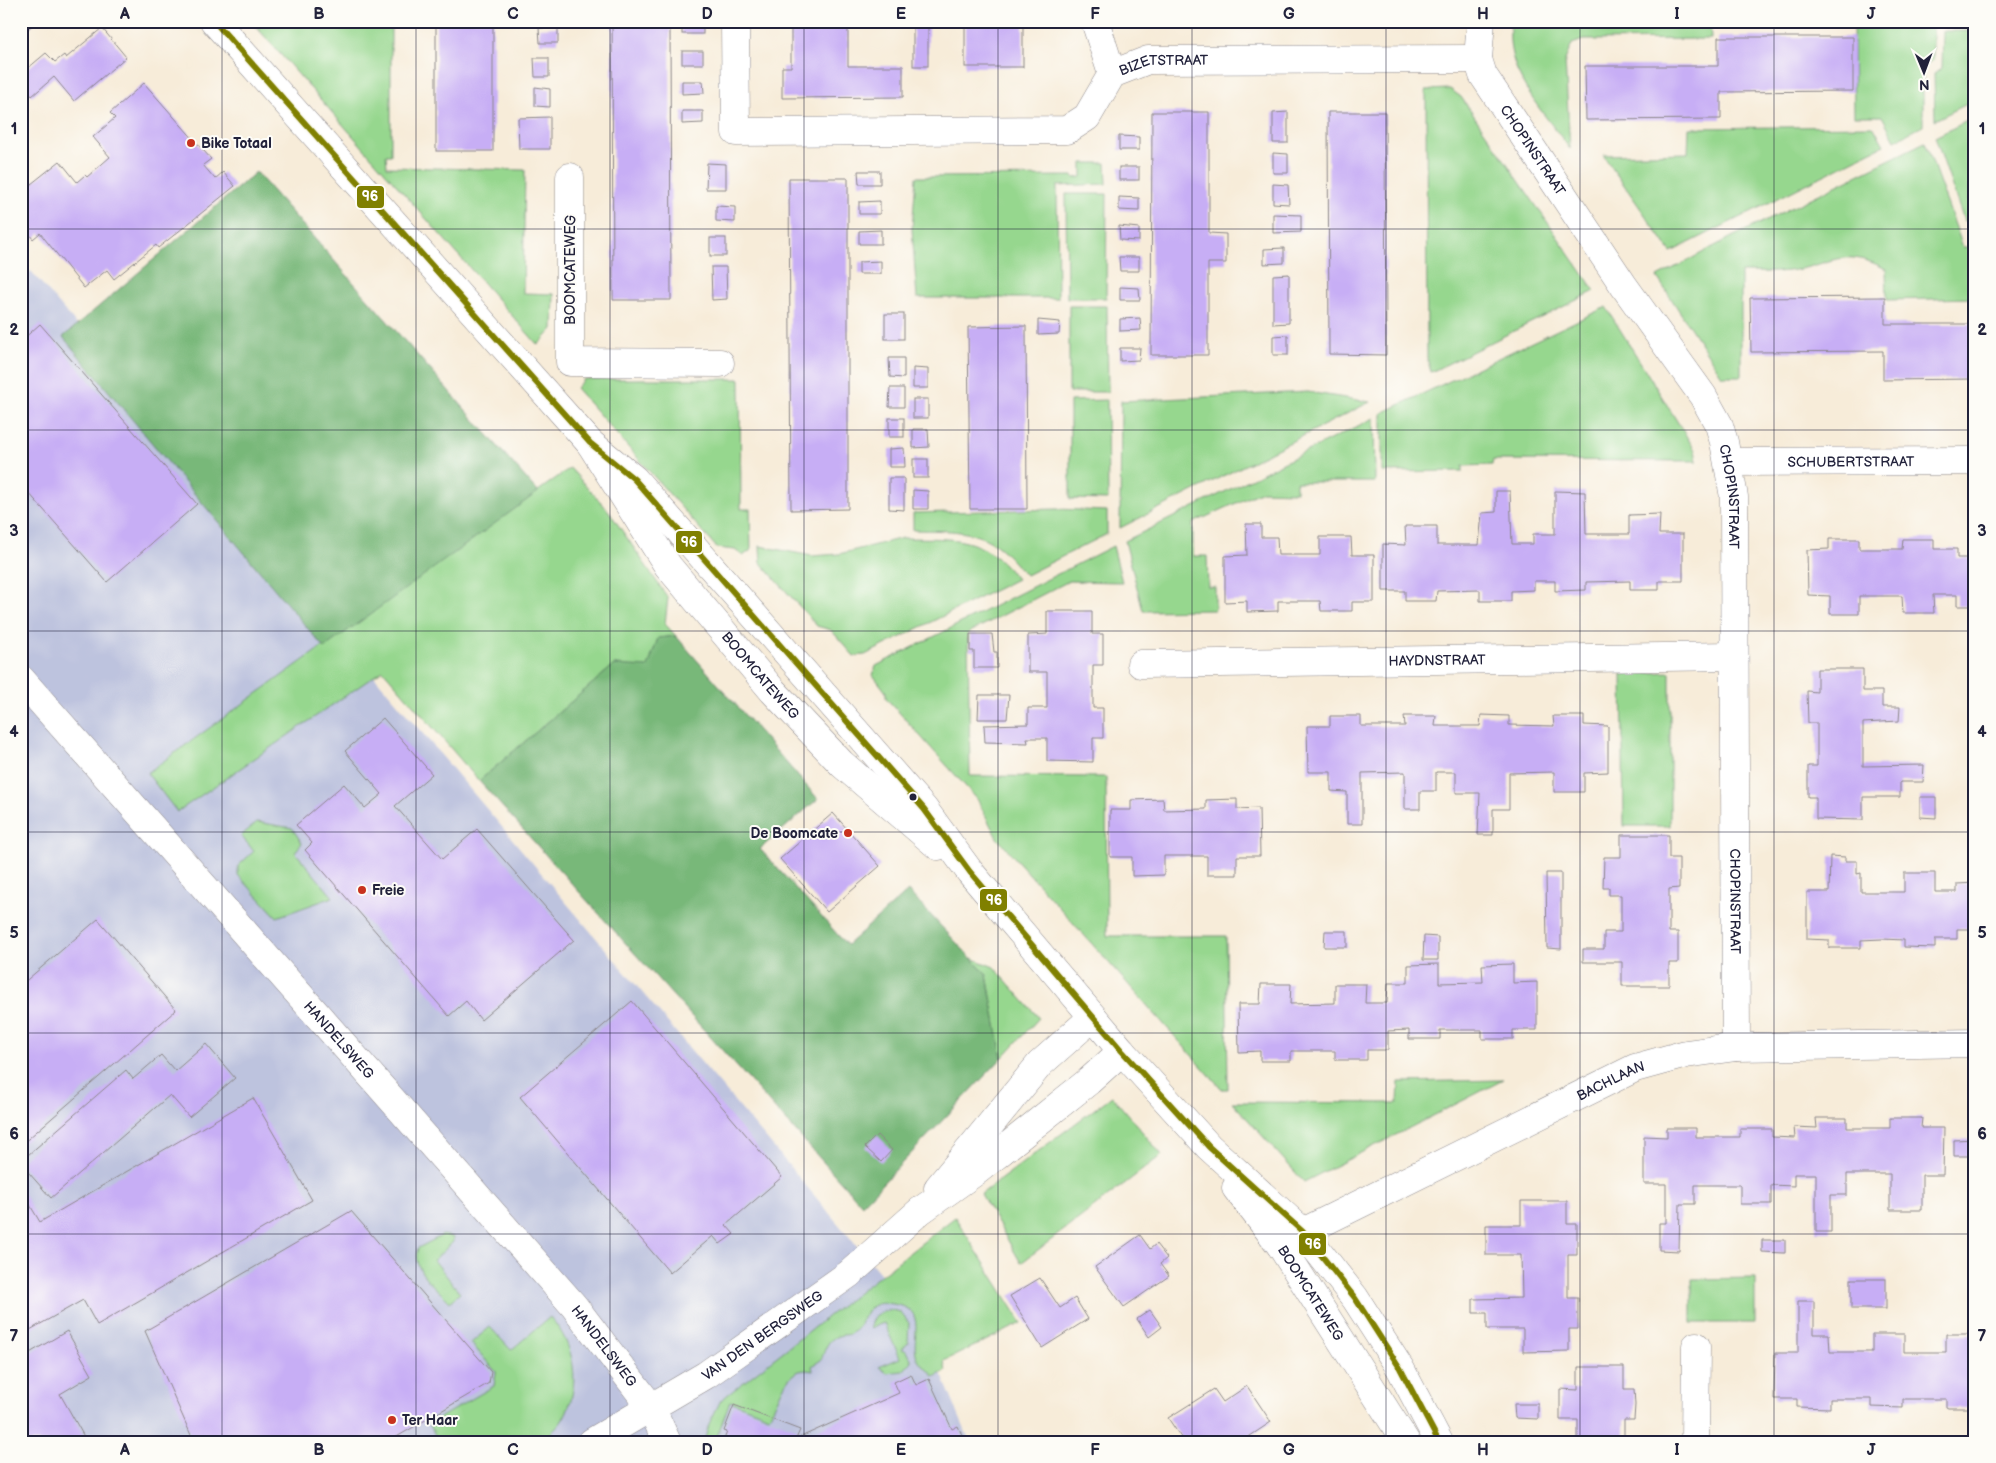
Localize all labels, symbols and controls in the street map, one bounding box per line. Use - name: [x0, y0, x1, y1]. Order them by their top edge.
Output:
- text: A: [119, 5, 130, 24]
- text: B: [313, 5, 325, 24]
- text: C: [507, 5, 519, 24]
- text: D: [701, 5, 713, 24]
- text: E: [896, 5, 906, 24]
- text: F: [1090, 5, 1100, 24]
- text: G: [1283, 5, 1295, 24]
- text: H: [1477, 5, 1489, 24]
- text: I: [1674, 5, 1680, 24]
- text: J: [1867, 5, 1876, 24]
- north arrow: [1898, 48, 1948, 98]
- street label: BIZETSTRAAT: [1116, 51, 1209, 79]
- text: N: [1919, 76, 1930, 93]
- street label: CHOPINSTRAAT: [1497, 101, 1570, 199]
- text: 1: [11, 120, 17, 139]
- text: 1: [1979, 120, 1985, 139]
- place label: Bike Totaal: [201, 135, 272, 152]
- marker: Bike Totaal: [185, 137, 197, 149]
- line badge: 96: [356, 185, 385, 209]
- text: 96: [362, 188, 378, 205]
- street label: BOOMCATEWEG: [562, 215, 579, 325]
- text: 2: [9, 321, 19, 340]
- text: 2: [1977, 321, 1987, 340]
- street label: CHOPINSTRAAT: [1716, 443, 1743, 549]
- street label: SCHUBERTSTRAAT: [1788, 453, 1915, 470]
- text: 3: [9, 522, 19, 541]
- text: 3: [1977, 522, 1987, 541]
- line badge: 96: [675, 530, 703, 554]
- text: 96: [681, 534, 697, 551]
- street label: BOOMCATEWEG: [718, 628, 803, 723]
- street label: HAYDNSTRAAT: [1388, 651, 1486, 669]
- text: 4: [9, 723, 19, 742]
- text: 4: [1977, 723, 1987, 742]
- unlabelled marker: [908, 792, 918, 802]
- place label: De Boomcate: [750, 825, 838, 842]
- marker: De Boomcate: [842, 827, 854, 839]
- street label: CHOPINSTRAAT: [1727, 848, 1744, 954]
- place label: Freie: [372, 882, 404, 899]
- marker: Freie: [356, 884, 368, 896]
- line badge: 96: [979, 888, 1008, 912]
- text: 96: [986, 892, 1002, 909]
- text: 5: [9, 924, 19, 943]
- text: 5: [1977, 924, 1987, 943]
- street label: HANDELSWEG: [300, 998, 378, 1082]
- street label: BACHLAAN: [1574, 1057, 1646, 1104]
- text: 6: [9, 1125, 19, 1144]
- text: 6: [1977, 1125, 1987, 1144]
- line badge: 96: [1298, 1232, 1327, 1256]
- text: 96: [1305, 1236, 1321, 1253]
- street label: BOOMCATEWEG: [1274, 1242, 1348, 1344]
- street label: VAN DEN BERGSWEG: [698, 1286, 826, 1384]
- street label: HANDELSWEG: [568, 1302, 641, 1390]
- text: 7: [10, 1327, 19, 1346]
- text: 7: [1978, 1327, 1987, 1346]
- place label: Ter Haar: [402, 1412, 458, 1429]
- marker: Ter Haar: [386, 1414, 398, 1426]
- text: A: [119, 1441, 130, 1460]
- text: B: [313, 1441, 325, 1460]
- text: C: [507, 1441, 519, 1460]
- text: D: [701, 1441, 713, 1460]
- text: E: [896, 1441, 906, 1460]
- text: F: [1090, 1441, 1100, 1460]
- text: G: [1283, 1441, 1295, 1460]
- text: H: [1477, 1441, 1489, 1460]
- text: I: [1674, 1441, 1680, 1460]
- text: J: [1867, 1441, 1876, 1460]

